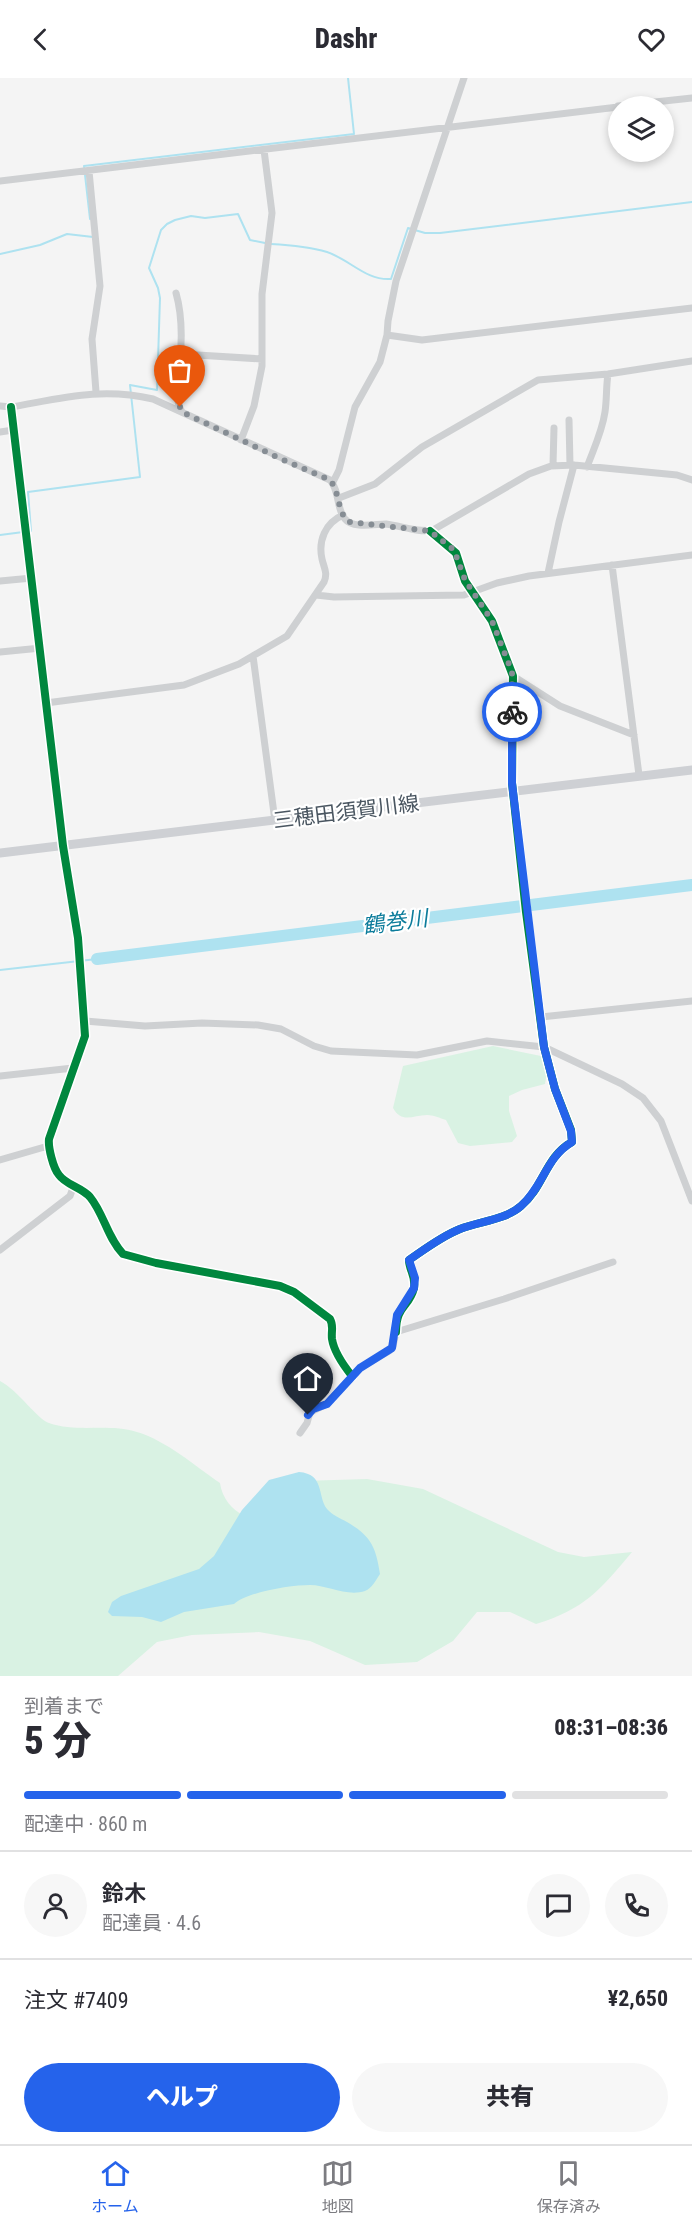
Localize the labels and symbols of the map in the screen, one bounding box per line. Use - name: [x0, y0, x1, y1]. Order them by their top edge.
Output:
- pin: [154, 345, 205, 407]
- courier: [482, 682, 542, 742]
- street label: 三穂田須賀川線: [272, 791, 420, 833]
- water label: 鶴巻川: [361, 905, 431, 938]
- pin: [282, 1353, 333, 1415]

